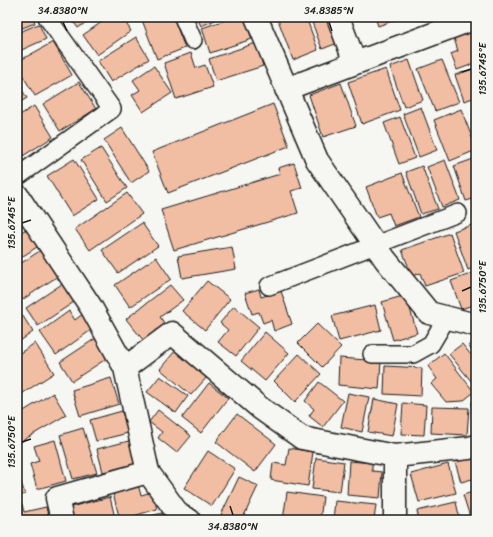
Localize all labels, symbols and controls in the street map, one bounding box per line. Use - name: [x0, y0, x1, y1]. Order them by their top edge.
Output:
- text: 34.8380°N: [38, 2, 88, 20]
- text: 34.8385°N: [304, 2, 354, 20]
- text: 135.6745°E: [474, 41, 492, 95]
- text: 135.6745°E: [3, 195, 21, 249]
- text: 135.6750°E: [474, 259, 492, 313]
- text: 135.6750°E: [3, 414, 21, 468]
- text: 34.8380°N: [208, 518, 258, 536]

